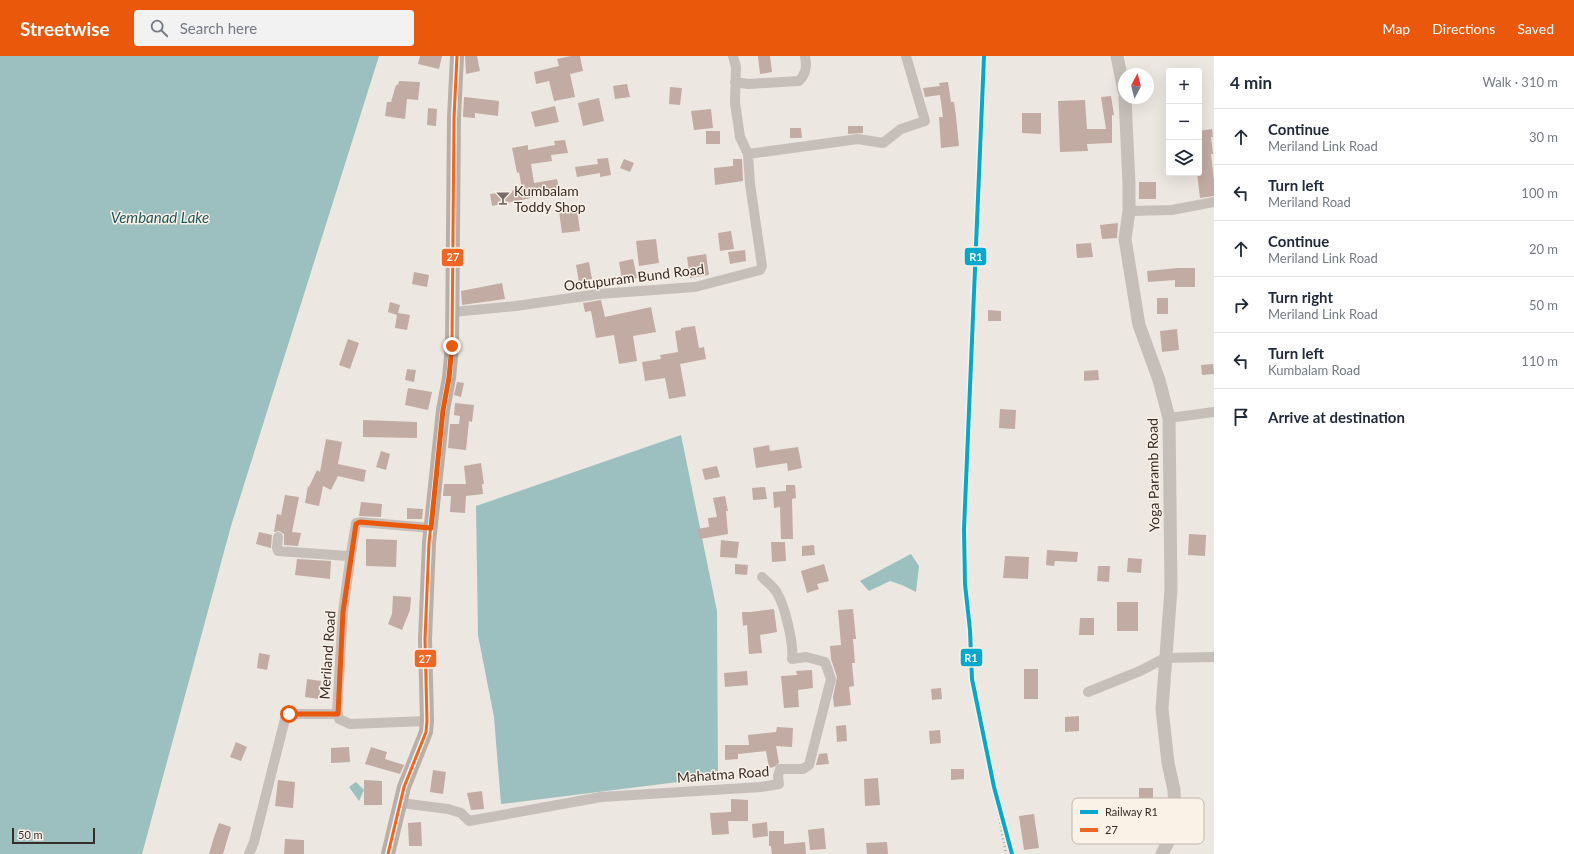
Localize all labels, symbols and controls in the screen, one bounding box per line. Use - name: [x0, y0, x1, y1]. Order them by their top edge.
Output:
- search box: [134, 10, 414, 46]
- text: Streetwise: [20, 17, 110, 40]
- icon: search: [148, 17, 170, 39]
- text: Search here: [180, 19, 257, 37]
- text: Map: [1383, 20, 1410, 37]
- text: Directions: [1432, 20, 1495, 37]
- text: Saved: [1517, 20, 1554, 37]
- north arrow: [1118, 68, 1154, 104]
- map controls: [1166, 68, 1202, 176]
- button: +: [1166, 68, 1202, 104]
- text: 4 min: [1230, 72, 1272, 93]
- text: Walk · 310 m: [1482, 74, 1558, 90]
- button: −: [1166, 104, 1202, 140]
- text: Continue: [1268, 120, 1329, 138]
- icon: ahead: [1230, 126, 1252, 148]
- text: 30 m: [1529, 129, 1558, 145]
- text: Meriland Link Road: [1268, 138, 1378, 154]
- button: layers: [1166, 140, 1202, 176]
- text: Turn left: [1268, 176, 1324, 194]
- place label: Kumbalam Toddy Shop: [514, 182, 586, 215]
- icon: left: [1230, 182, 1252, 204]
- text: 100 m: [1521, 185, 1558, 201]
- bar icon: Kumbalam Toddy Shop: [495, 190, 511, 206]
- text: Meriland Road: [1268, 194, 1351, 210]
- water label: Vembanad Lake: [111, 208, 209, 226]
- text: Continue: [1268, 232, 1329, 250]
- icon: ahead: [1230, 238, 1252, 260]
- text: 20 m: [1529, 241, 1558, 257]
- line badge: R1: [964, 247, 987, 266]
- line badge: 27: [441, 248, 464, 267]
- text: 27: [447, 250, 459, 263]
- text: R1: [969, 250, 983, 263]
- text: Meriland Link Road: [1268, 250, 1378, 266]
- street label: Ootupuram Bund Road: [563, 260, 705, 294]
- text: Turn right: [1268, 288, 1333, 306]
- icon: right: [1230, 294, 1252, 316]
- text: 50 m: [1529, 297, 1558, 313]
- text: Meriland Link Road: [1268, 306, 1378, 322]
- route end: [443, 337, 461, 355]
- text: Turn left: [1268, 344, 1324, 362]
- icon: left: [1230, 350, 1252, 372]
- text: 110 m: [1521, 353, 1558, 369]
- text: Kumbalam Road: [1268, 362, 1360, 378]
- icon: arrive: [1230, 406, 1252, 428]
- text: Arrive at destination: [1268, 408, 1405, 426]
- street label: Yoga Paramb Road: [1144, 418, 1162, 532]
- street label: Meriland Road: [315, 610, 339, 700]
- line badge: R1: [960, 648, 983, 667]
- line badge: 27: [414, 649, 437, 668]
- text: R1: [964, 651, 978, 664]
- text: 27: [419, 652, 431, 665]
- route start: [280, 705, 298, 723]
- street label: Mahatma Road: [676, 762, 770, 786]
- legend: [1072, 798, 1204, 844]
- text: Railway R1: [1105, 805, 1158, 818]
- text: 27: [1105, 823, 1118, 836]
- scale bar: [12, 826, 95, 845]
- text: 50 m: [18, 828, 43, 841]

